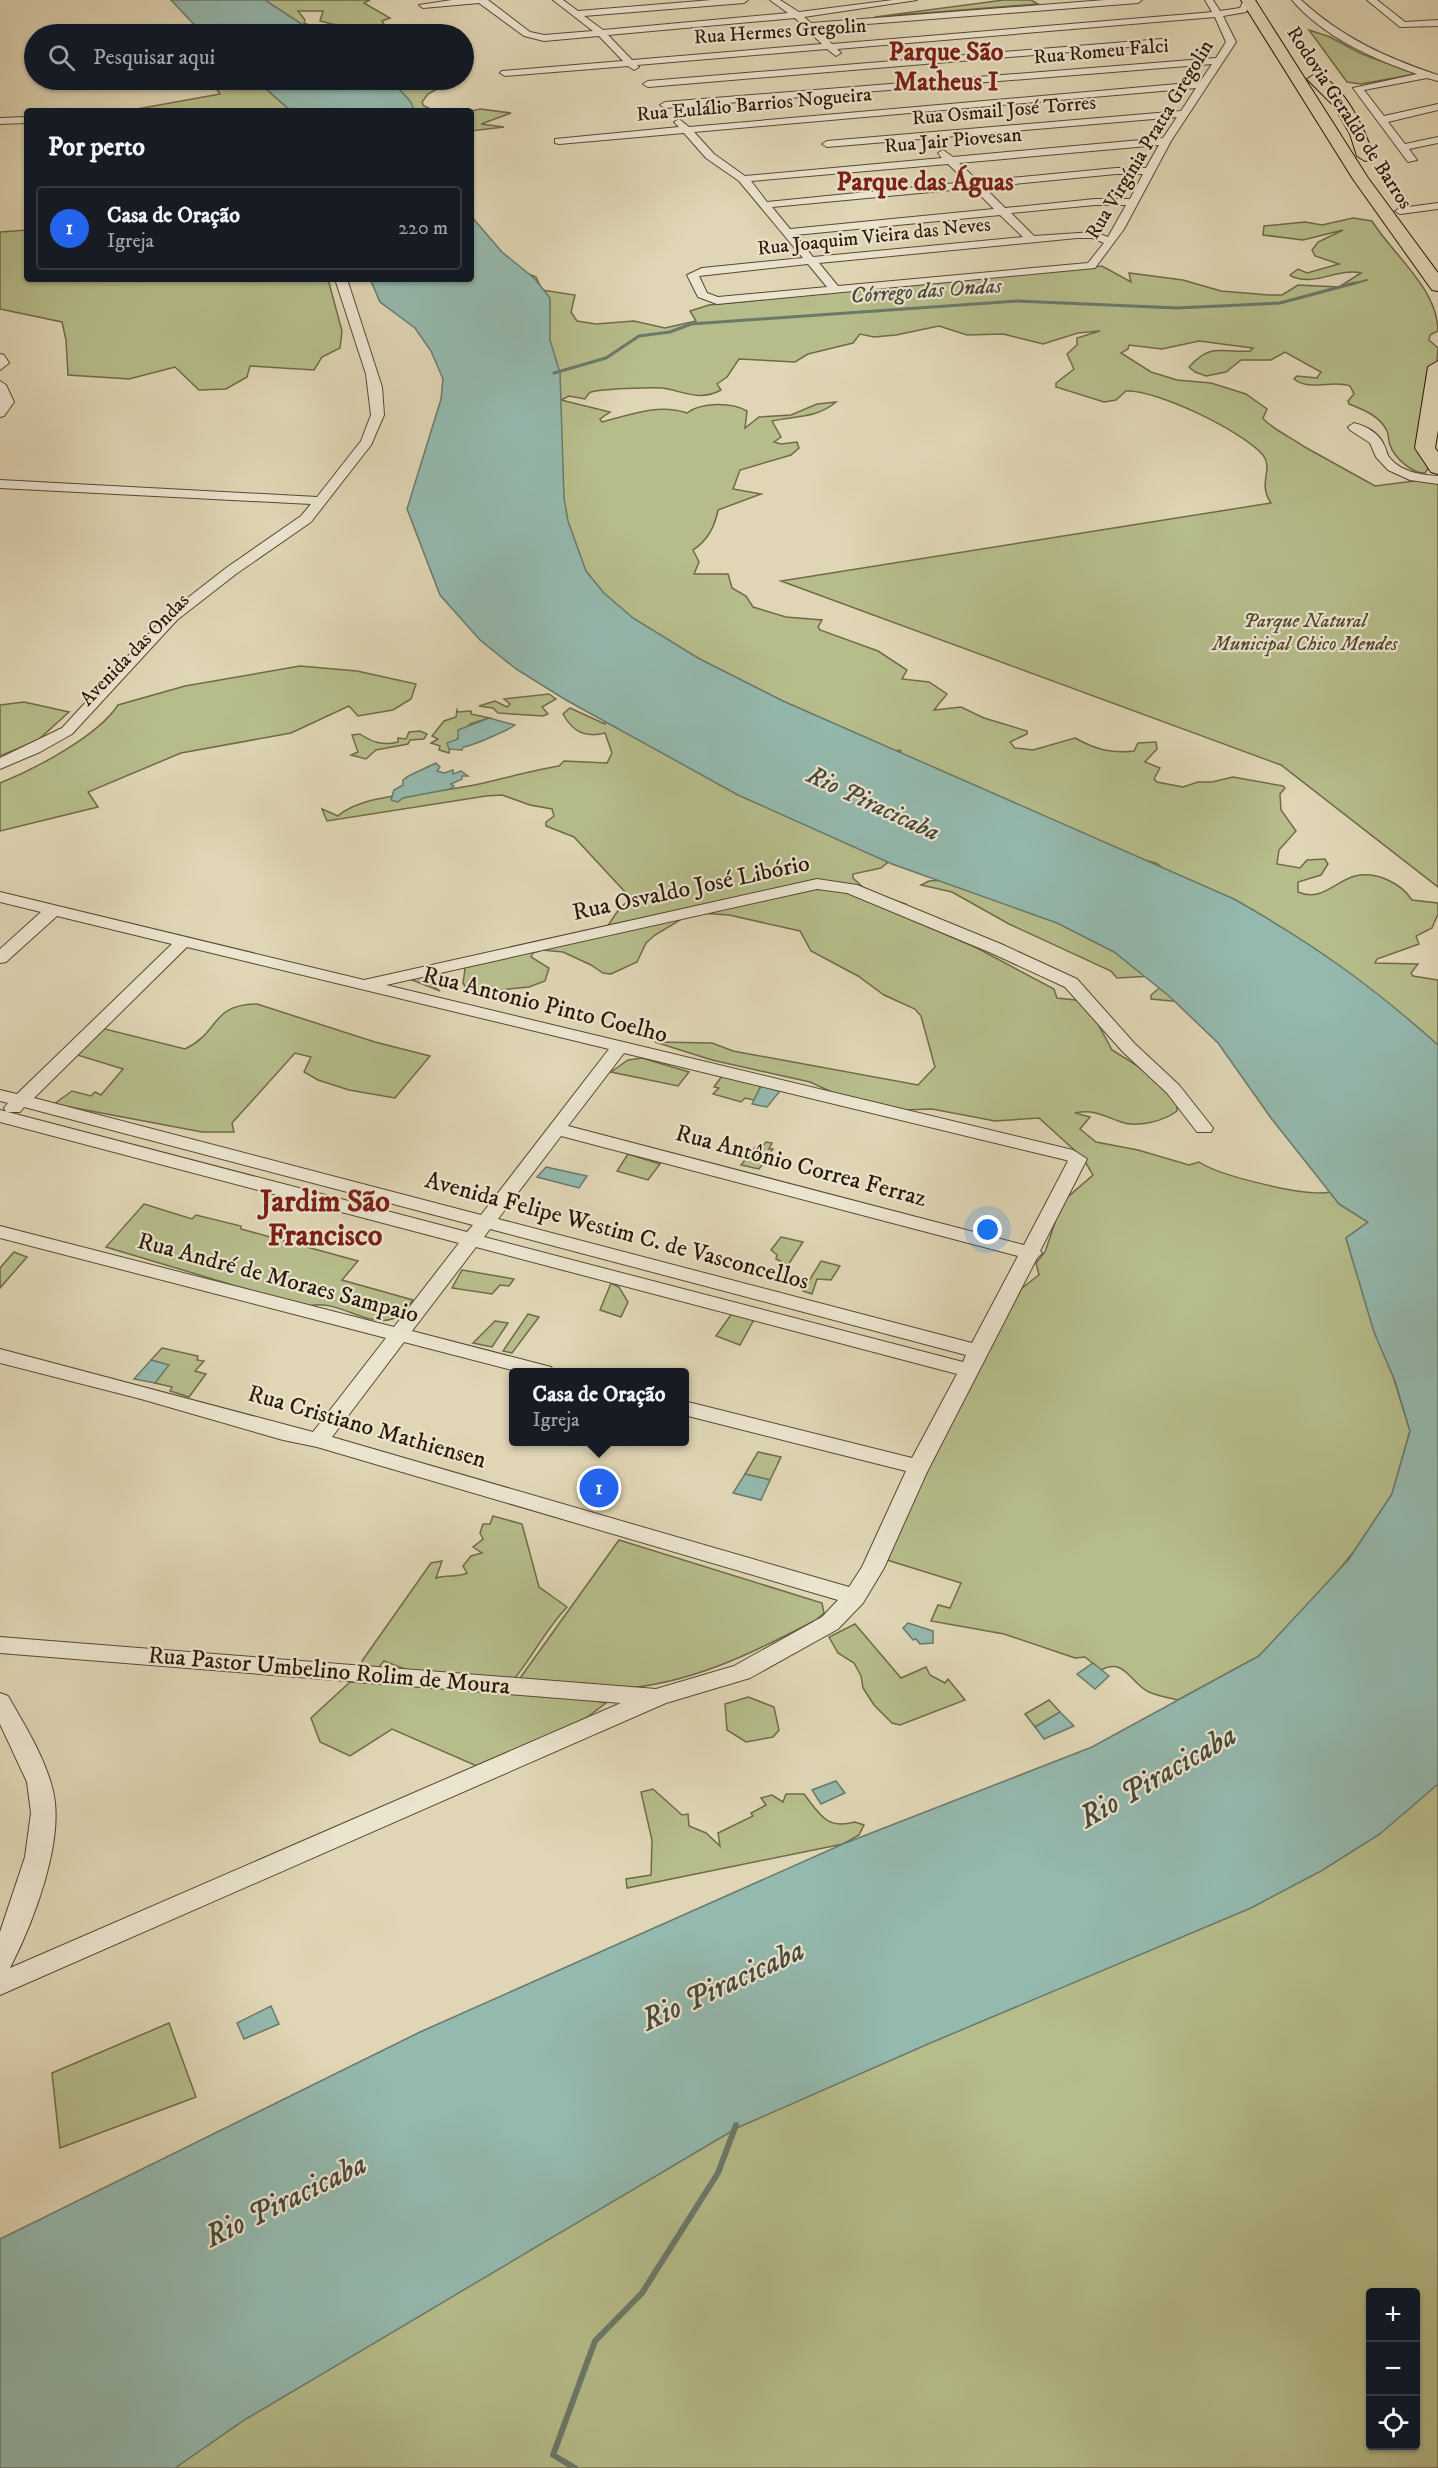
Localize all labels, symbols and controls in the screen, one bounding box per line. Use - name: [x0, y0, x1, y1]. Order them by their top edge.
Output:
- street label: Rua Hermes Gregolin: [693, 13, 868, 50]
- street label: Rodovia Geraldo de Barros: [1281, 22, 1418, 214]
- search box: [24, 24, 474, 90]
- street label: Rua Romeu Falci: [1032, 34, 1170, 70]
- street label: Rua Virgínia Pratta Gregolin: [1081, 35, 1220, 244]
- district label: Parque São Matheus I: [889, 36, 1004, 99]
- icon: search: [45, 41, 78, 74]
- text: Pesquisar aqui: [93, 44, 215, 71]
- street label: Rua Eulálio Barrios Nogueira: [636, 82, 873, 128]
- street label: Rua Osmail José Torres: [911, 90, 1097, 131]
- street label: Rua Jair Piovesan: [883, 122, 1023, 159]
- text: Por perto: [48, 131, 145, 164]
- district label: Parque das Águas: [836, 165, 1014, 199]
- text: Casa de Oração: [107, 202, 240, 229]
- street label: Rua Joaquim Vieira das Neves: [756, 212, 992, 262]
- text: 1: [66, 216, 73, 241]
- text: 220 m: [398, 216, 448, 241]
- text: Igreja: [107, 229, 154, 254]
- water label: Córrego das Ondas: [849, 272, 1004, 310]
- street label: Avenida das Ondas: [75, 588, 195, 712]
- park label: Parque Natural Municipal Chico Mendes: [1210, 609, 1399, 657]
- water label: Rio Piracicaba: [800, 758, 945, 849]
- street label: Rua Osvaldo José Libório: [570, 848, 812, 928]
- street label: Rua Antonio Pinto Coelho: [419, 960, 671, 1050]
- street label: Rua Antônio Correa Ferraz: [672, 1118, 930, 1214]
- street label: Avenida Felipe Westim C. de Vasconcellos: [422, 1165, 812, 1297]
- district label: Jardim São Francisco: [257, 1184, 390, 1255]
- your location: [973, 1215, 1002, 1244]
- street label: Rua André de Moraes Sampaio: [134, 1226, 422, 1330]
- popup: [509, 1368, 689, 1446]
- street label: Rua Cristiano Mathiensen: [244, 1379, 490, 1476]
- text: Casa de Oração: [533, 1381, 665, 1408]
- text: Igreja: [533, 1408, 580, 1433]
- pin: 1: [580, 1466, 618, 1510]
- street label: Rua Pastor Umbelino Rolim de Moura: [147, 1640, 512, 1702]
- water label: Rio Piracicaba: [1071, 1716, 1244, 1839]
- water label: Rio Piracicaba: [634, 1931, 811, 2042]
- water label: Rio Piracicaba: [197, 2144, 374, 2258]
- map controls: [1366, 2288, 1420, 2450]
- button: +: [1366, 2288, 1420, 2342]
- button: −: [1366, 2342, 1420, 2396]
- button: locate: [1366, 2396, 1420, 2450]

